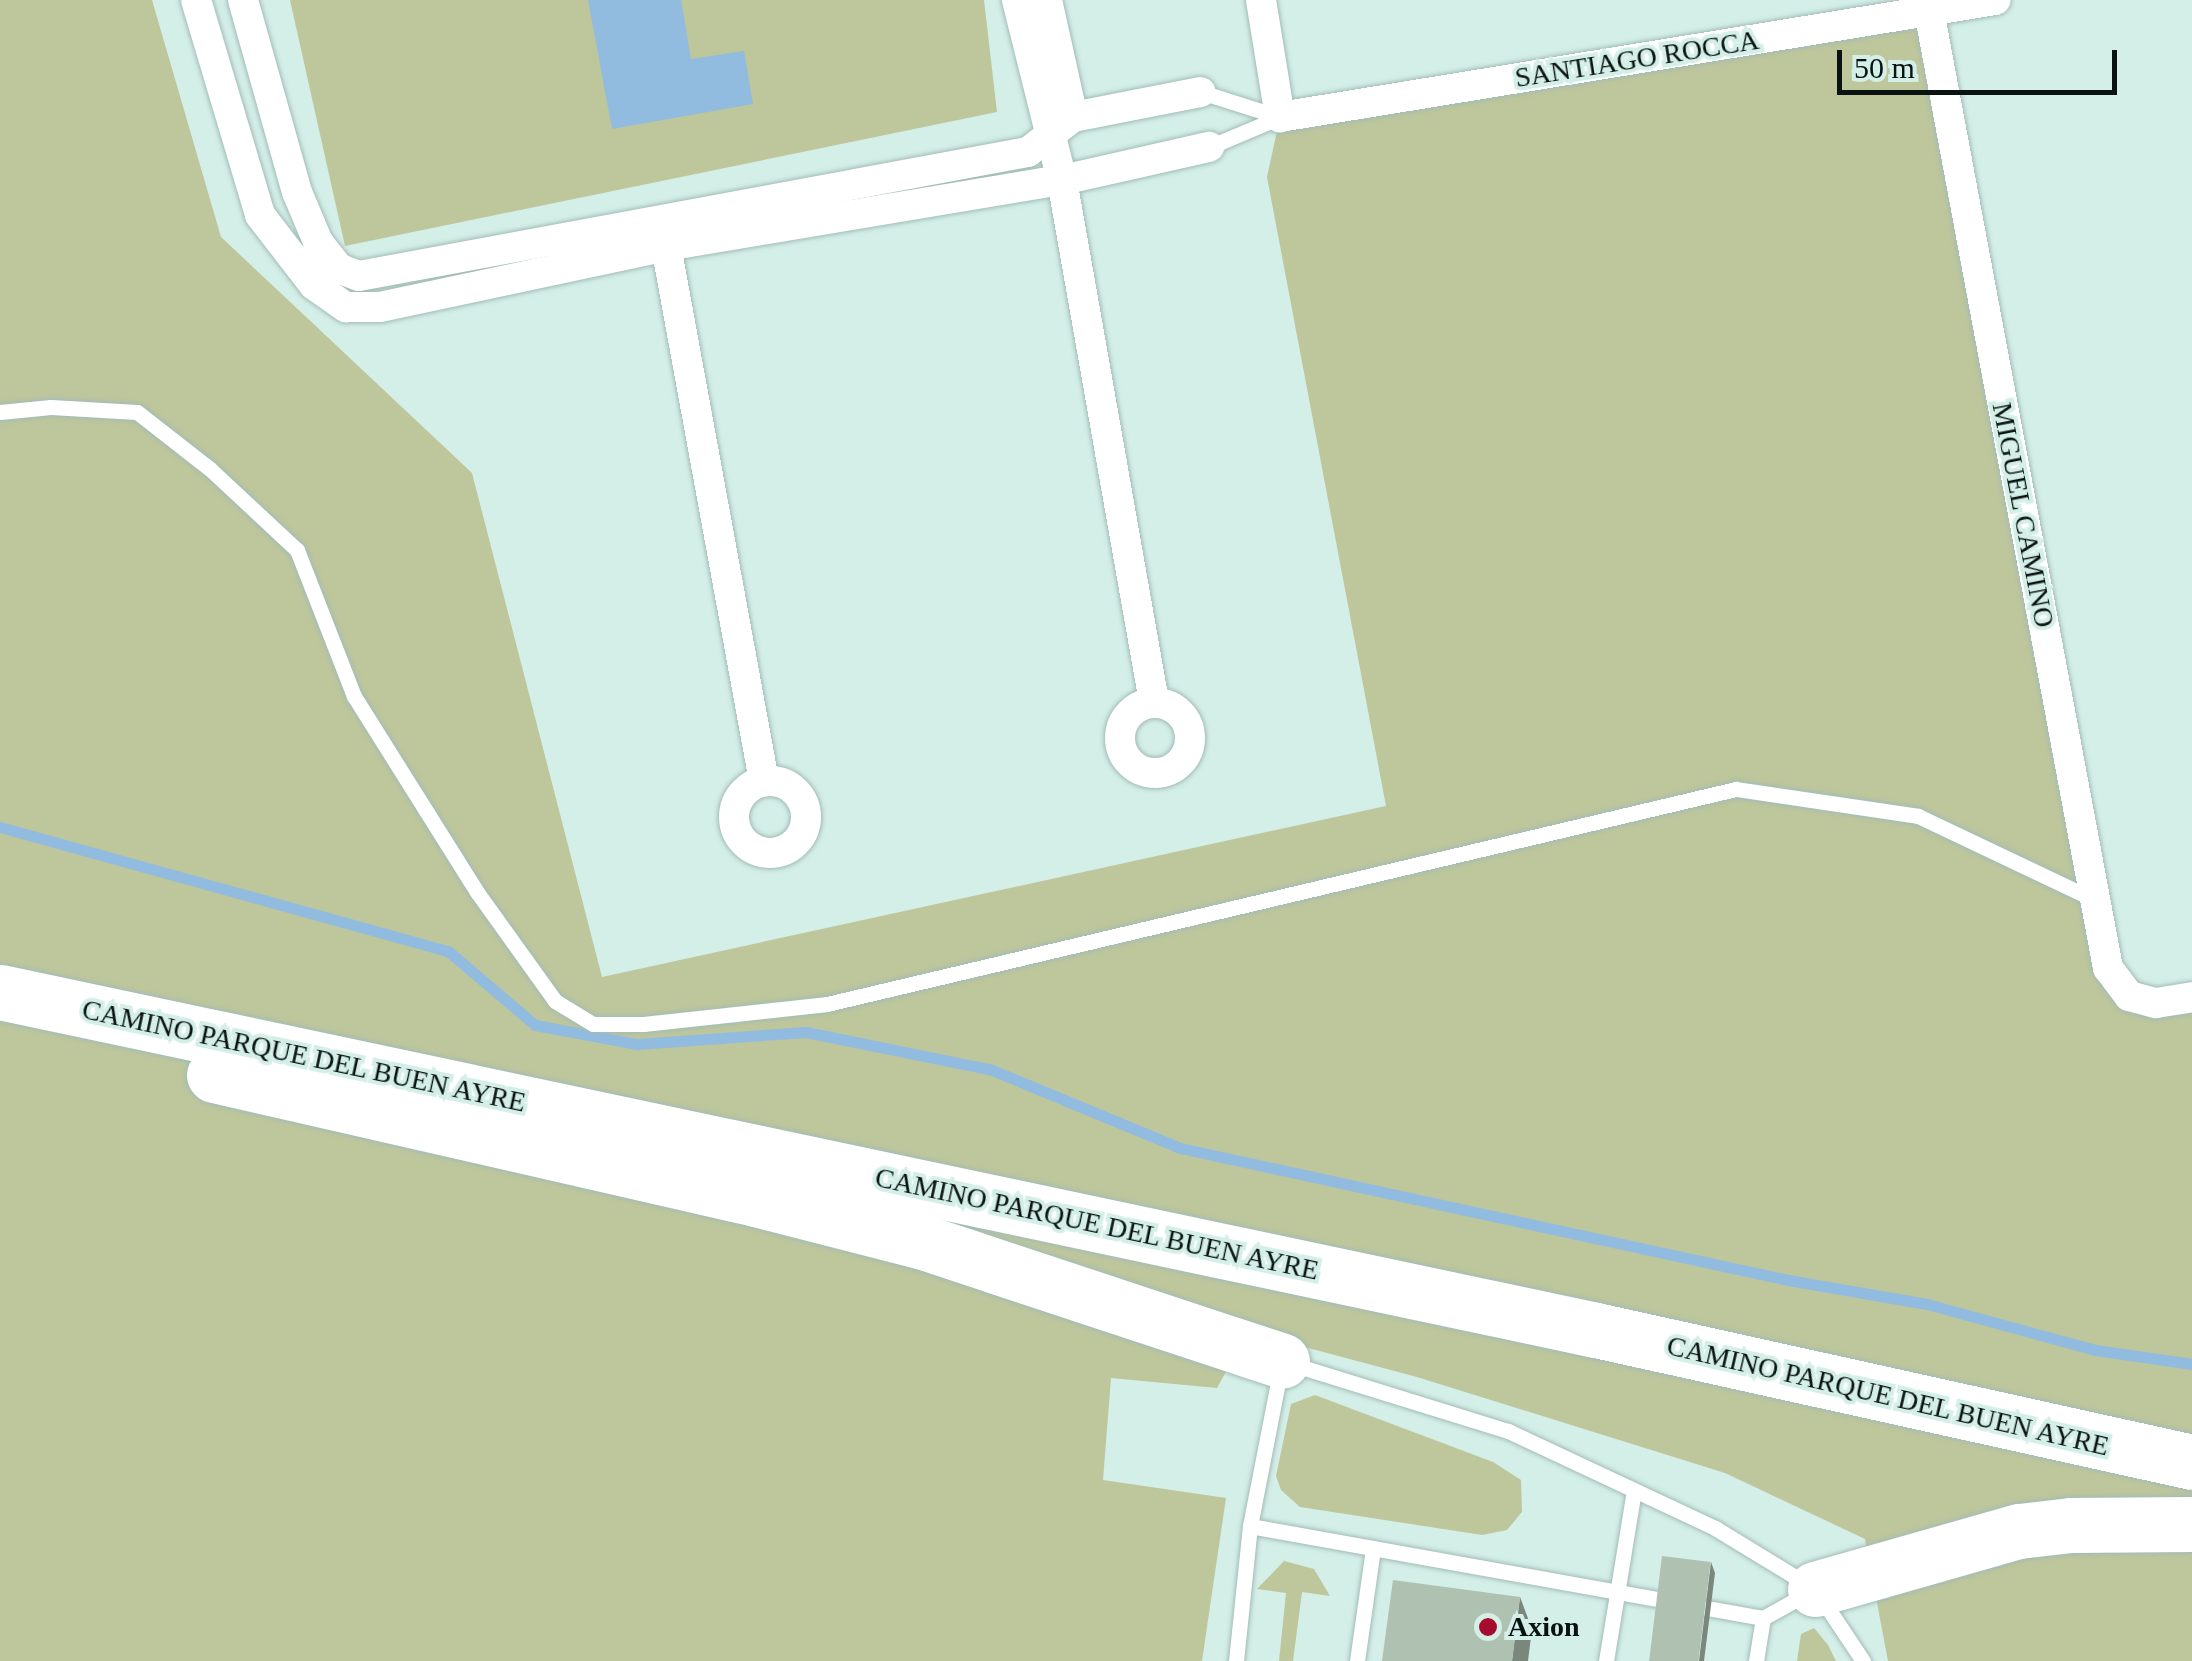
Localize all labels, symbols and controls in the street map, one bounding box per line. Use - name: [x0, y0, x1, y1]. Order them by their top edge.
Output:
- street label: SANTIAGO ROCCA: [1513, 23, 1761, 95]
- scale bar: [1842, 30, 2122, 92]
- text: 50 m: [1854, 51, 1915, 84]
- street label: MIGUEL CAMINO: [1985, 399, 2061, 631]
- street label: CAMINO PARQUE DEL BUEN AYRE: [78, 992, 530, 1120]
- street label: CAMINO PARQUE DEL BUEN AYRE: [871, 1160, 1323, 1288]
- street label: CAMINO PARQUE DEL BUEN AYRE: [1662, 1328, 2114, 1464]
- place label: Axion: [1508, 1610, 1580, 1644]
- marker: Axion: [1477, 1616, 1499, 1638]

